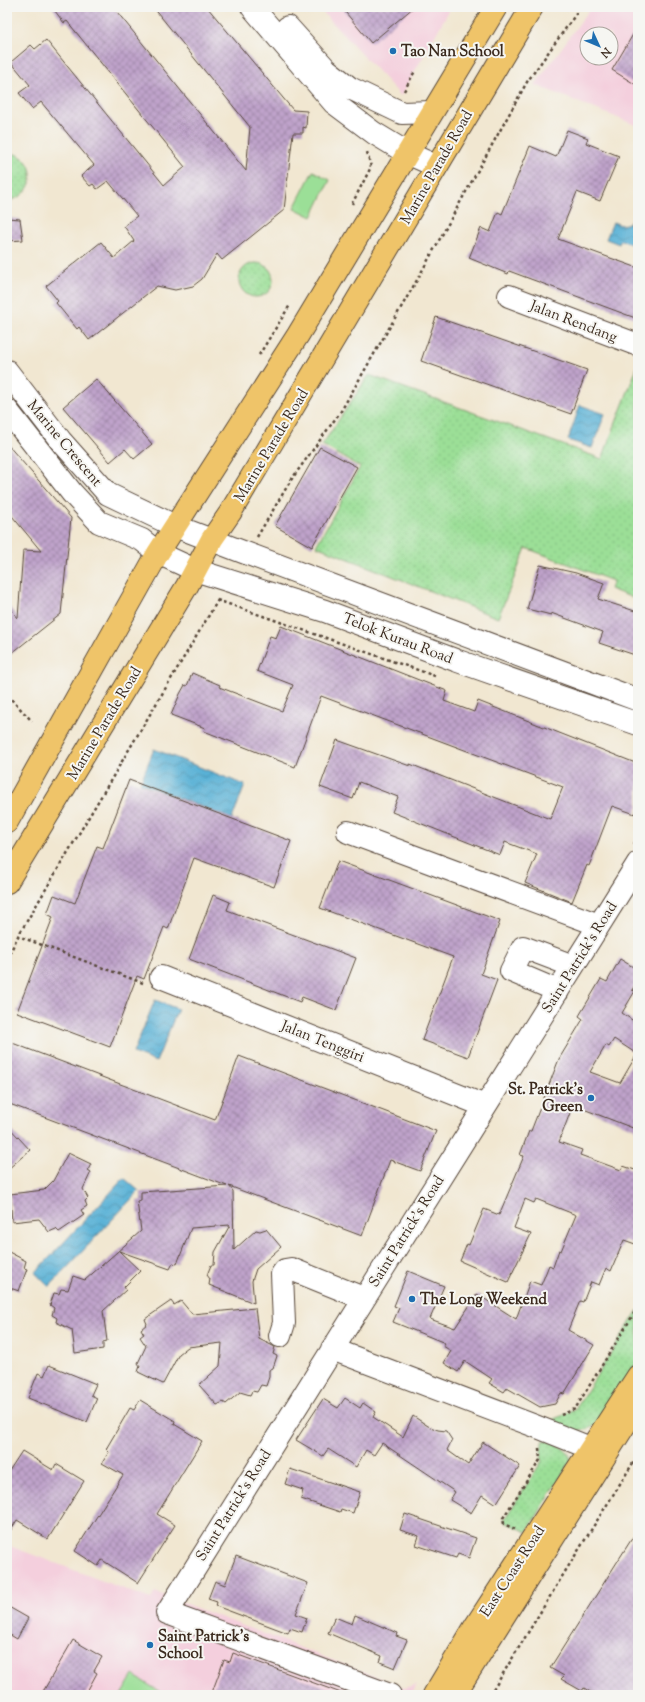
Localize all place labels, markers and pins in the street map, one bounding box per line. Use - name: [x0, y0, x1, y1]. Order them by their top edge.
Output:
- place label: Tao Nan School: [401, 42, 505, 63]
- marker: Tao Nan School: [388, 46, 398, 56]
- place label: St. Patrick's Green: [508, 1080, 583, 1118]
- marker: St. Patrick's Green: [586, 1093, 596, 1103]
- place label: The Long Weekend: [420, 1290, 548, 1311]
- marker: The Long Weekend: [407, 1294, 417, 1304]
- place label: Saint Patrick's School: [158, 1627, 249, 1665]
- marker: Saint Patrick's School: [145, 1640, 155, 1650]

